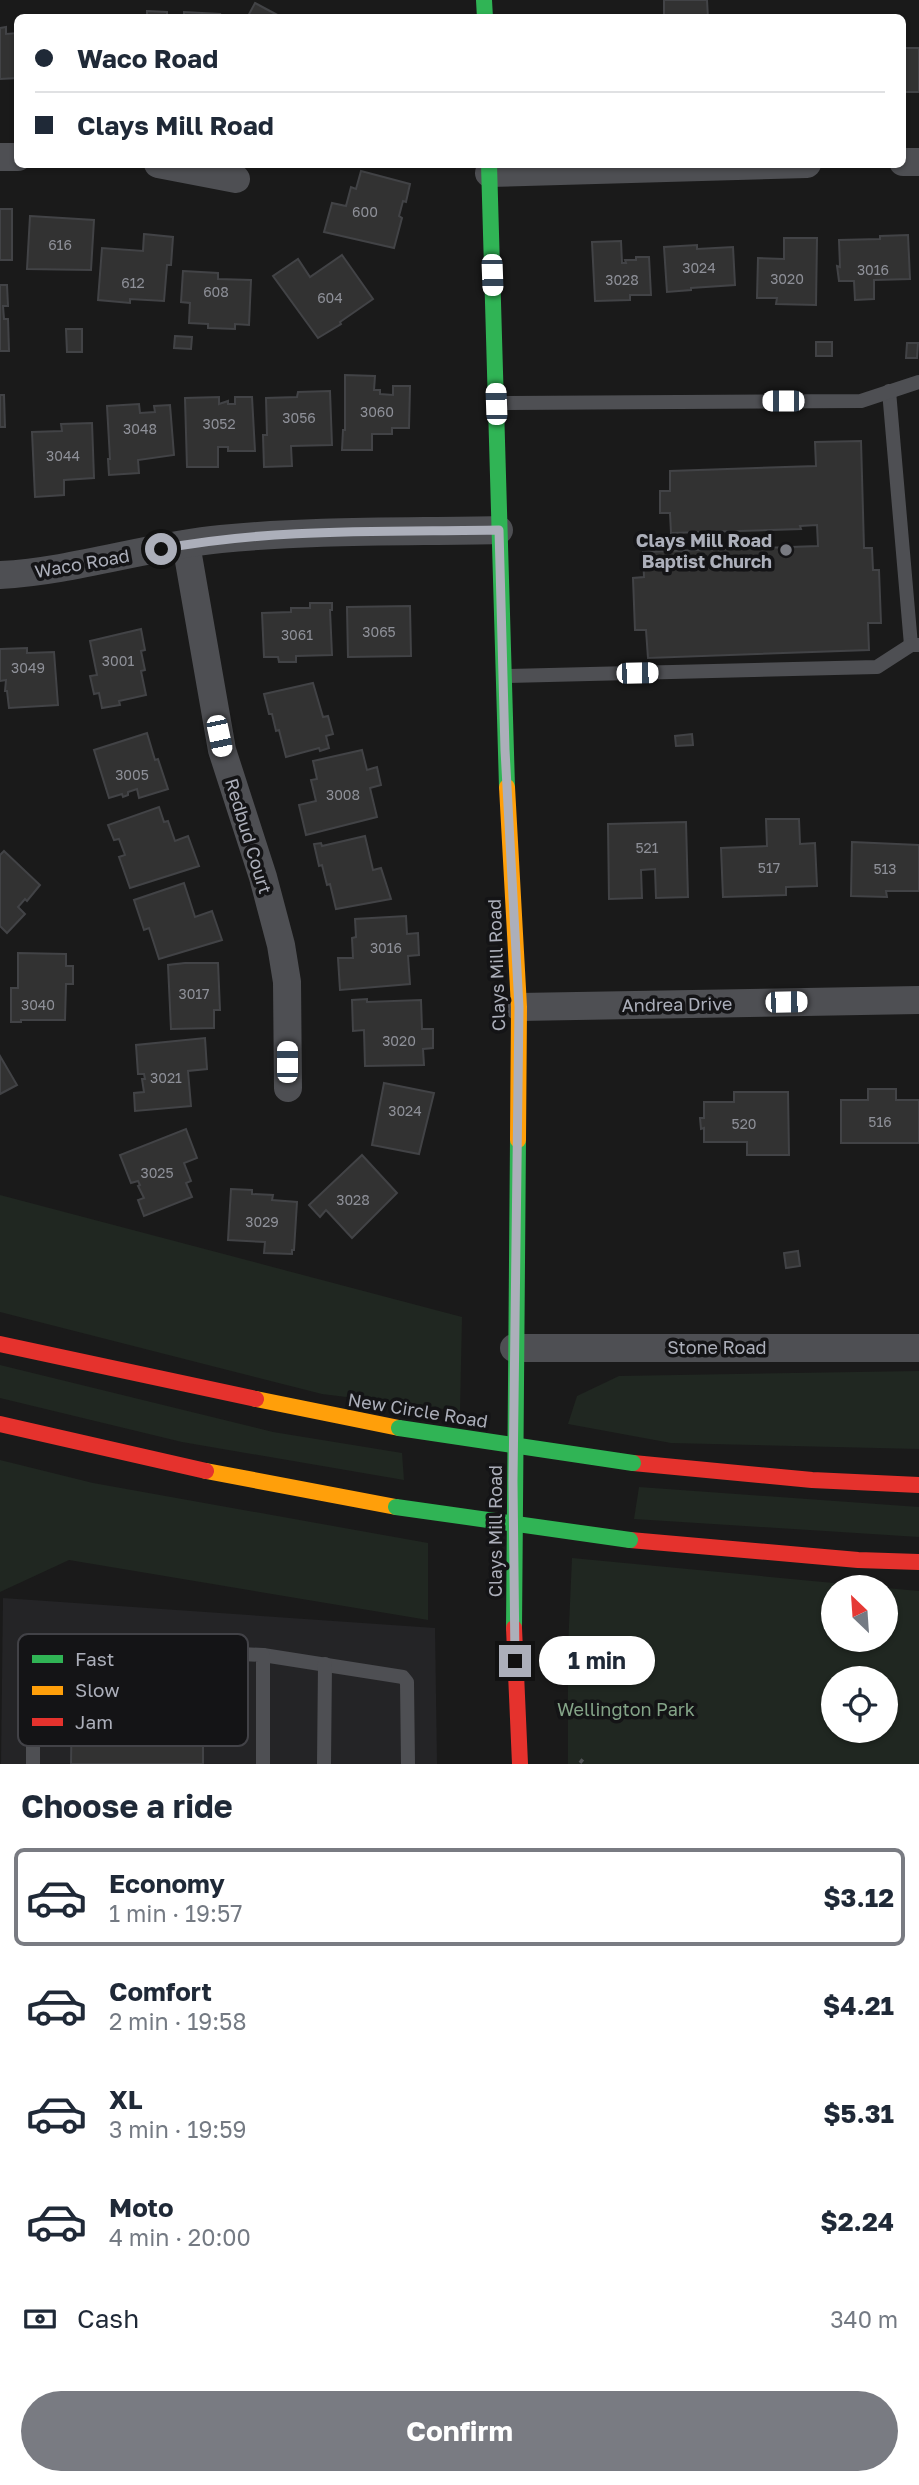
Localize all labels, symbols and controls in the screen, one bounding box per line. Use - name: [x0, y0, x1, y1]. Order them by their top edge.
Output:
- text: Waco Road: [77, 43, 218, 74]
- text: Clays Mill Road: [77, 110, 274, 141]
- house number: 600: [352, 203, 378, 220]
- house number: 616: [48, 236, 72, 253]
- car: [481, 254, 504, 296]
- house number: 3024: [682, 259, 716, 276]
- house number: 3016: [857, 261, 889, 278]
- house number: 3020: [770, 270, 804, 287]
- house number: 3028: [605, 271, 639, 288]
- house number: 612: [121, 274, 145, 291]
- house number: 608: [203, 283, 229, 300]
- house number: 604: [317, 289, 343, 306]
- car: [485, 383, 508, 425]
- car: [763, 391, 805, 412]
- house number: 3060: [360, 403, 394, 420]
- house number: 3056: [282, 409, 316, 426]
- house number: 3052: [202, 415, 236, 432]
- house number: 3048: [123, 420, 157, 437]
- house number: 3044: [46, 447, 80, 464]
- place label: Clays Mill Road Baptist Church: [636, 529, 772, 572]
- route start: [145, 533, 177, 565]
- marker: Clays Mill Road Baptist Church: [778, 542, 794, 558]
- street label: Waco Road: [33, 544, 131, 582]
- house number: 3065: [362, 623, 396, 640]
- house number: 3061: [281, 626, 313, 643]
- house number: 3001: [102, 652, 134, 669]
- house number: 3049: [11, 659, 45, 676]
- car: [616, 662, 659, 684]
- car: [205, 713, 234, 759]
- house number: 3005: [115, 766, 149, 783]
- street label: Redbud Court: [221, 776, 277, 896]
- house number: 3008: [326, 786, 360, 803]
- house number: 521: [635, 839, 659, 856]
- house number: 517: [758, 859, 780, 876]
- house number: 513: [873, 860, 897, 877]
- street label: Clays Mill Road: [483, 898, 509, 1032]
- house number: 3016: [370, 939, 402, 956]
- house number: 3017: [178, 985, 210, 1002]
- car: [765, 991, 808, 1013]
- street label: Andrea Drive: [621, 992, 733, 1016]
- house number: 3040: [21, 996, 55, 1013]
- house number: 3020: [382, 1032, 416, 1049]
- car: [277, 1041, 298, 1083]
- house number: 3021: [150, 1069, 182, 1086]
- house number: 3024: [388, 1102, 422, 1119]
- house number: 516: [868, 1113, 892, 1130]
- house number: 520: [732, 1115, 756, 1132]
- house number: 3025: [140, 1164, 174, 1181]
- house number: 3028: [336, 1191, 370, 1208]
- house number: 3029: [245, 1213, 279, 1230]
- street label: Stone Road: [667, 1336, 767, 1358]
- street label: New Circle Road: [346, 1388, 490, 1432]
- street label: Clays Mill Road: [484, 1465, 506, 1597]
- north arrow: [821, 1575, 898, 1652]
- map controls: [821, 1575, 898, 1743]
- legend: [18, 1634, 248, 1746]
- callout: 1 min: [540, 1636, 655, 1686]
- route end: [499, 1645, 531, 1677]
- text: 1 min: [568, 1646, 626, 1674]
- text: Fast: [75, 1647, 114, 1670]
- button: locate: [821, 1666, 898, 1743]
- text: Slow: [75, 1678, 120, 1701]
- park label: Wellington Park: [557, 1698, 695, 1720]
- text: Jam: [75, 1710, 113, 1733]
- text: Choose a ride: [21, 1787, 233, 1825]
- icon: car: [25, 1866, 88, 1929]
- text: Economy: [109, 1868, 225, 1899]
- text: $3.12: [823, 1882, 894, 1913]
- text: 1 min · 19:57: [109, 1899, 242, 1927]
- icon: car: [25, 1974, 88, 2037]
- text: Comfort: [109, 1976, 212, 2007]
- text: $4.21: [823, 1990, 894, 2021]
- text: 2 min · 19:58: [109, 2007, 247, 2035]
- icon: car: [25, 2082, 88, 2145]
- text: XL: [109, 2084, 143, 2115]
- text: $5.31: [823, 2098, 894, 2129]
- text: 3 min · 19:59: [109, 2115, 247, 2143]
- icon: car: [25, 2190, 88, 2253]
- text: Moto: [109, 2192, 174, 2223]
- text: $2.24: [820, 2206, 894, 2237]
- text: 4 min · 20:00: [109, 2223, 251, 2251]
- icon: cash: [21, 2300, 59, 2338]
- text: Cash: [77, 2303, 139, 2334]
- text: 340 m: [830, 2305, 898, 2333]
- button: Confirm: [21, 2391, 898, 2471]

